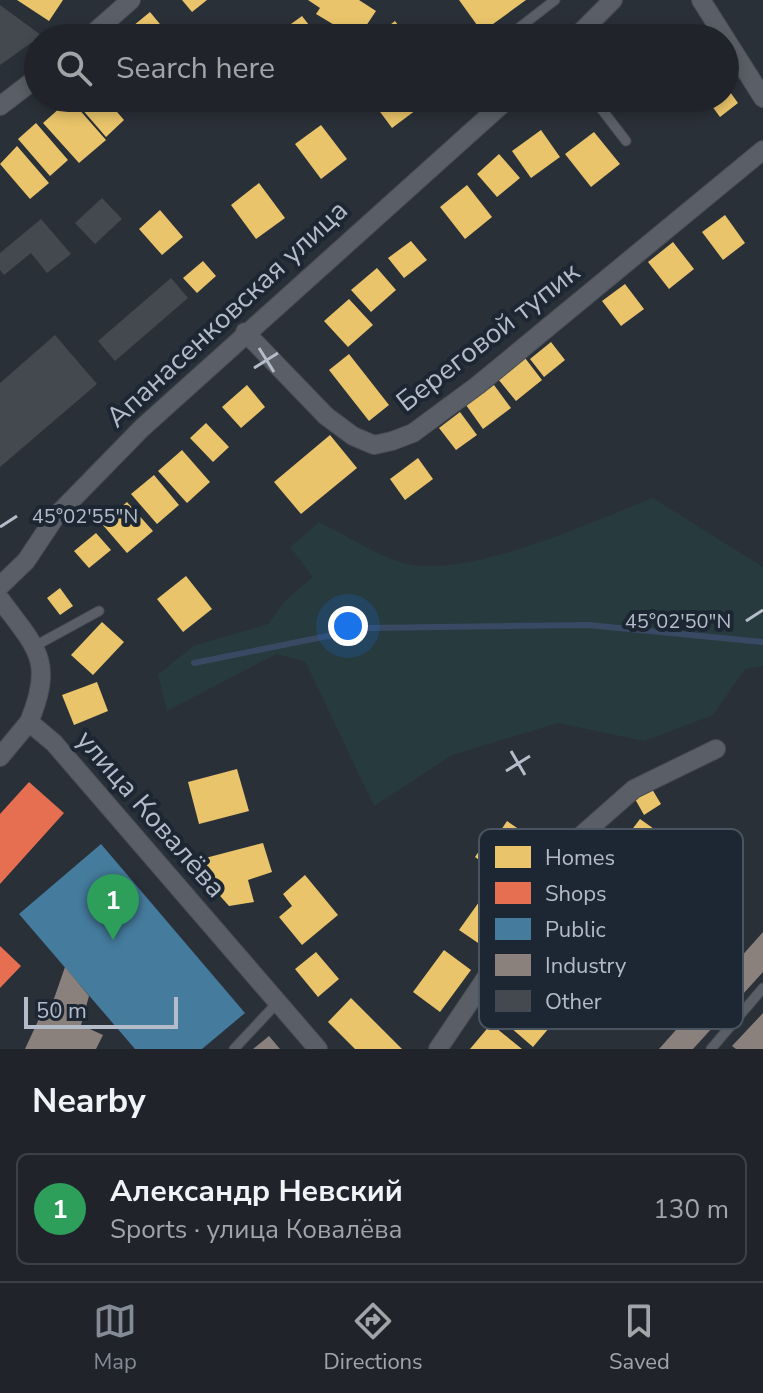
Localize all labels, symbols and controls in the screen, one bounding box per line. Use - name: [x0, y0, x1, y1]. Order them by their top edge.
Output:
- search box: [24, 24, 739, 112]
- icon: search: [52, 46, 96, 90]
- text: Search here: [116, 48, 275, 89]
- street label: Апанасенковская улица: [98, 192, 356, 436]
- street label: Береговой тупик: [389, 253, 588, 421]
- text: 45°02'55"N: [32, 503, 138, 530]
- your location: [328, 606, 368, 646]
- text: 45°02'50"N: [625, 608, 731, 635]
- street label: улица Ковалёва: [67, 722, 235, 906]
- legend: [479, 829, 743, 1029]
- text: Homes: [545, 843, 615, 873]
- pin: 1: [87, 874, 139, 940]
- text: Shops: [545, 879, 607, 909]
- text: Public: [545, 915, 606, 945]
- text: Industry: [545, 951, 627, 981]
- text: Other: [545, 987, 602, 1017]
- scale bar: [24, 993, 178, 1029]
- text: 50 m: [36, 996, 87, 1026]
- text: Nearby: [32, 1078, 146, 1124]
- text: Александр Невский: [110, 1171, 403, 1212]
- text: 1: [52, 1192, 68, 1227]
- text: 130 m: [653, 1192, 729, 1227]
- text: Sports · улица Ковалёва: [110, 1212, 402, 1247]
- tab: Map: [93, 1299, 137, 1377]
- tab: Directions: [324, 1299, 423, 1377]
- tab: Saved: [609, 1299, 670, 1377]

